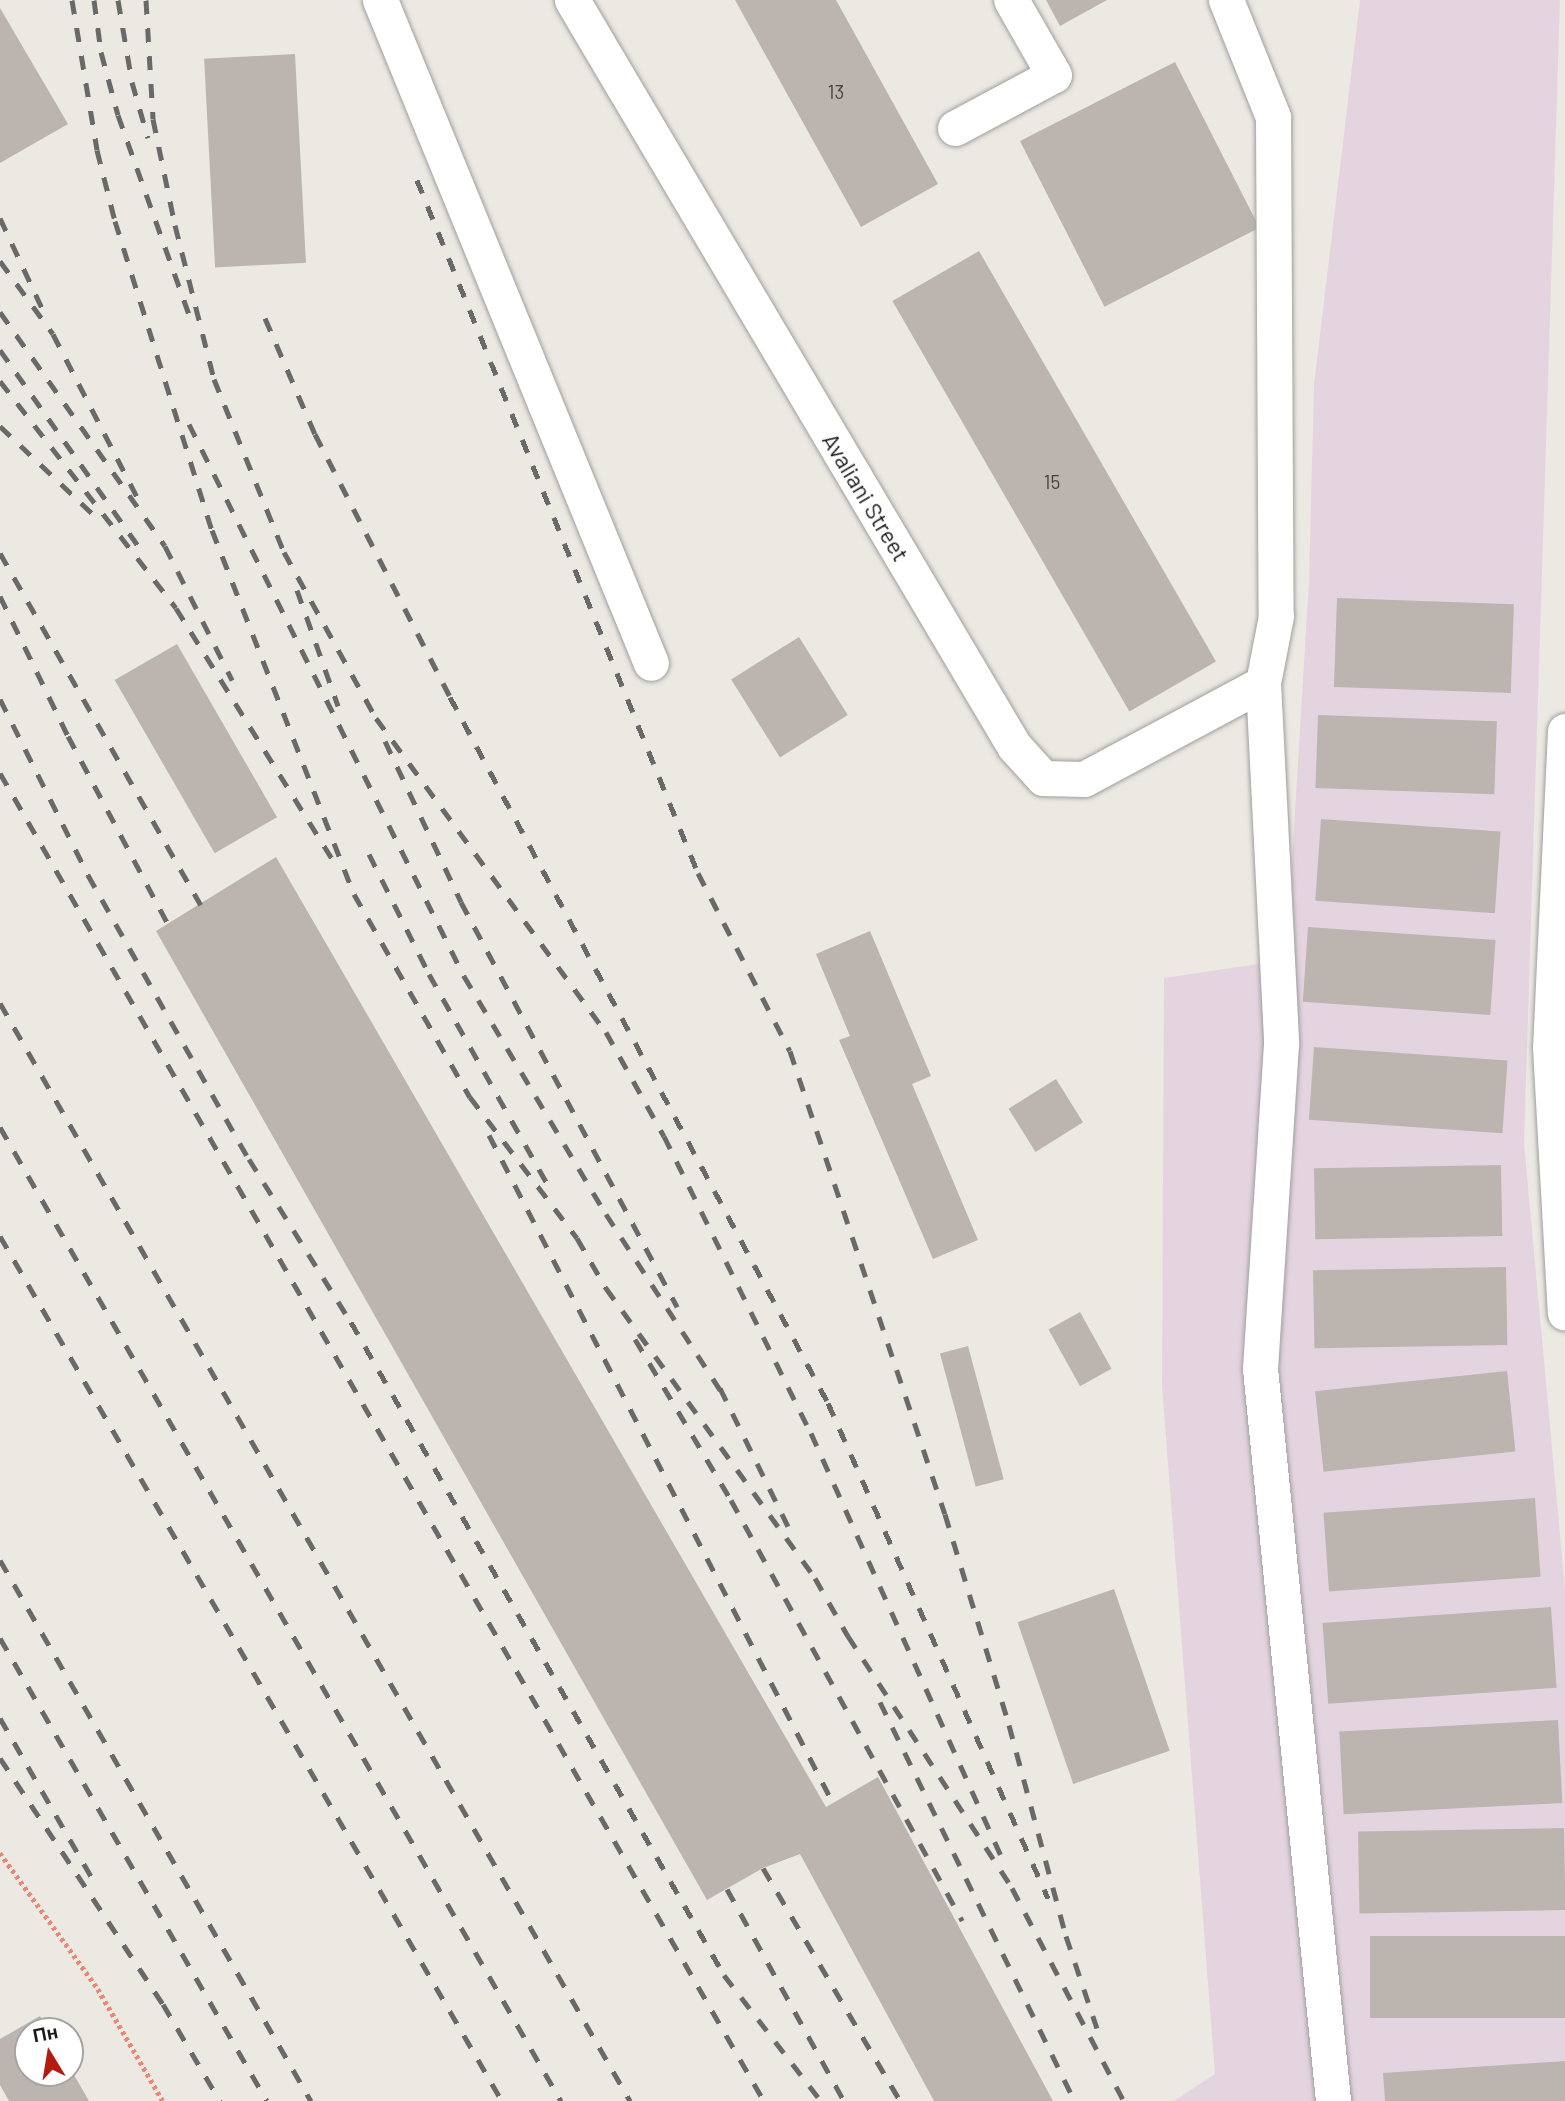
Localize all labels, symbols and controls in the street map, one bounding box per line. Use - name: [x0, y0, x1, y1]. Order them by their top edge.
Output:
- house number: 13: [828, 81, 844, 103]
- street label: Avaliani Street: [817, 428, 915, 566]
- house number: 15: [1044, 471, 1060, 493]
- north arrow: [14, 2017, 84, 2087]
- text: Пн: [31, 2019, 60, 2047]

